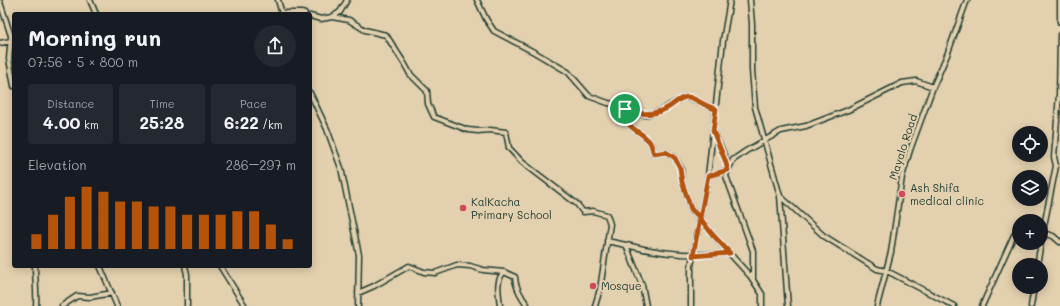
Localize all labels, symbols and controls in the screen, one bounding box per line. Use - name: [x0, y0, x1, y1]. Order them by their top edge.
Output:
- text: Morning run: [28, 23, 161, 52]
- button: share: [254, 25, 296, 67]
- text: 07:56 · 5 × 800 m: [28, 53, 138, 70]
- pin: [608, 92, 642, 126]
- text: Distance: [47, 96, 94, 111]
- text: Time: [149, 96, 175, 111]
- text: Pace: [240, 96, 267, 111]
- icon: arrive: [614, 98, 636, 120]
- text: 4.00: [43, 111, 81, 133]
- text: 25:28: [140, 111, 184, 133]
- text: 6:22: [224, 111, 259, 133]
- street label: Mayalo Road: [885, 112, 920, 182]
- text: km: [81, 117, 99, 132]
- text: /km: [259, 117, 283, 132]
- map controls: [1012, 126, 1048, 294]
- button: locate: [1012, 126, 1048, 162]
- text: Elevation: [28, 156, 86, 173]
- text: 286–297 m: [226, 156, 296, 173]
- button: layers: [1012, 170, 1048, 206]
- place label: Ash Shifa medical clinic: [910, 180, 984, 208]
- marker: Ash Shifa medical clinic: [897, 189, 907, 199]
- place label: KalKacha Primary School: [471, 194, 552, 222]
- marker: KalKacha Primary School: [458, 203, 468, 213]
- button: +: [1012, 214, 1048, 250]
- button: −: [1012, 258, 1048, 294]
- place label: Mosque: [601, 278, 642, 293]
- marker: Mosque: [588, 281, 598, 291]

